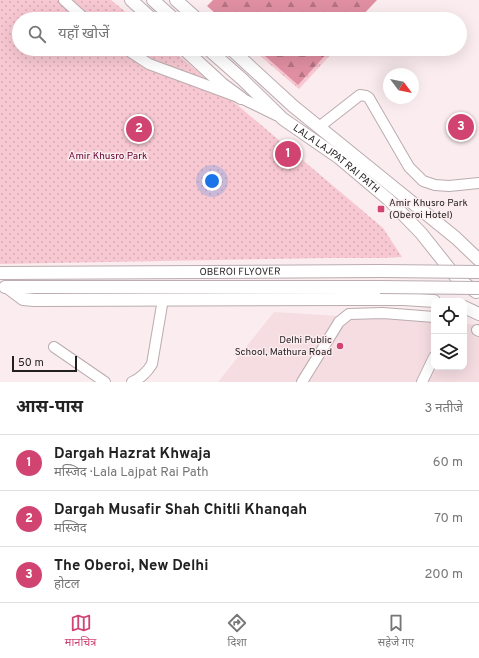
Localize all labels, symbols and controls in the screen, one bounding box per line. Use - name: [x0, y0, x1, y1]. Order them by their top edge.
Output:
- search box: [12, 12, 467, 56]
- icon: search: [26, 23, 48, 45]
- text: यहाँ खोजें: [58, 25, 109, 44]
- north arrow: [383, 68, 419, 104]
- pin: 3: [448, 112, 474, 142]
- pin: 2: [126, 114, 152, 144]
- street label: LALA LAJPAT RAI PATH: [290, 121, 382, 196]
- pin: 1: [275, 139, 301, 169]
- park label: Amir Khusro Park: [69, 150, 147, 163]
- your location: [202, 171, 222, 191]
- place label: Amir Khusro Park (Oberoi Hotel): [389, 197, 468, 222]
- marker: Amir Khusro Park (Oberoi Hotel): [376, 204, 386, 214]
- street label: OBEROI FLYOVER: [199, 265, 281, 278]
- map controls: [431, 298, 467, 370]
- button: locate: [431, 298, 467, 334]
- place label: Delhi Public School, Mathura Road: [235, 334, 332, 359]
- button: layers: [431, 334, 467, 370]
- marker: Delhi Public School, Mathura Road: [335, 341, 345, 351]
- scale bar: [12, 354, 77, 373]
- text: 50 m: [18, 356, 44, 370]
- text: आस-पास: [16, 397, 83, 419]
- text: 3 नतीजे: [424, 401, 463, 417]
- text: Dargah Hazrat Khwaja: [54, 445, 211, 464]
- text: 1: [26, 455, 32, 471]
- text: 60 m: [433, 455, 463, 471]
- text: मस्जिद · Lala Lajpat Rai Path: [54, 465, 208, 481]
- text: Dargah Musafir Shah Chitli Khanqah: [54, 501, 307, 520]
- text: 2: [25, 511, 33, 527]
- text: 70 m: [434, 511, 463, 527]
- text: मस्जिद: [54, 521, 87, 537]
- text: The Oberoi, New Delhi: [54, 557, 208, 576]
- text: 3: [25, 567, 33, 583]
- text: 200 m: [424, 567, 463, 583]
- text: होटल: [54, 577, 80, 593]
- tab: मानचित्र: [65, 612, 96, 650]
- tab: दिशा: [226, 612, 248, 650]
- tab: सहेजे गए: [378, 612, 414, 650]

